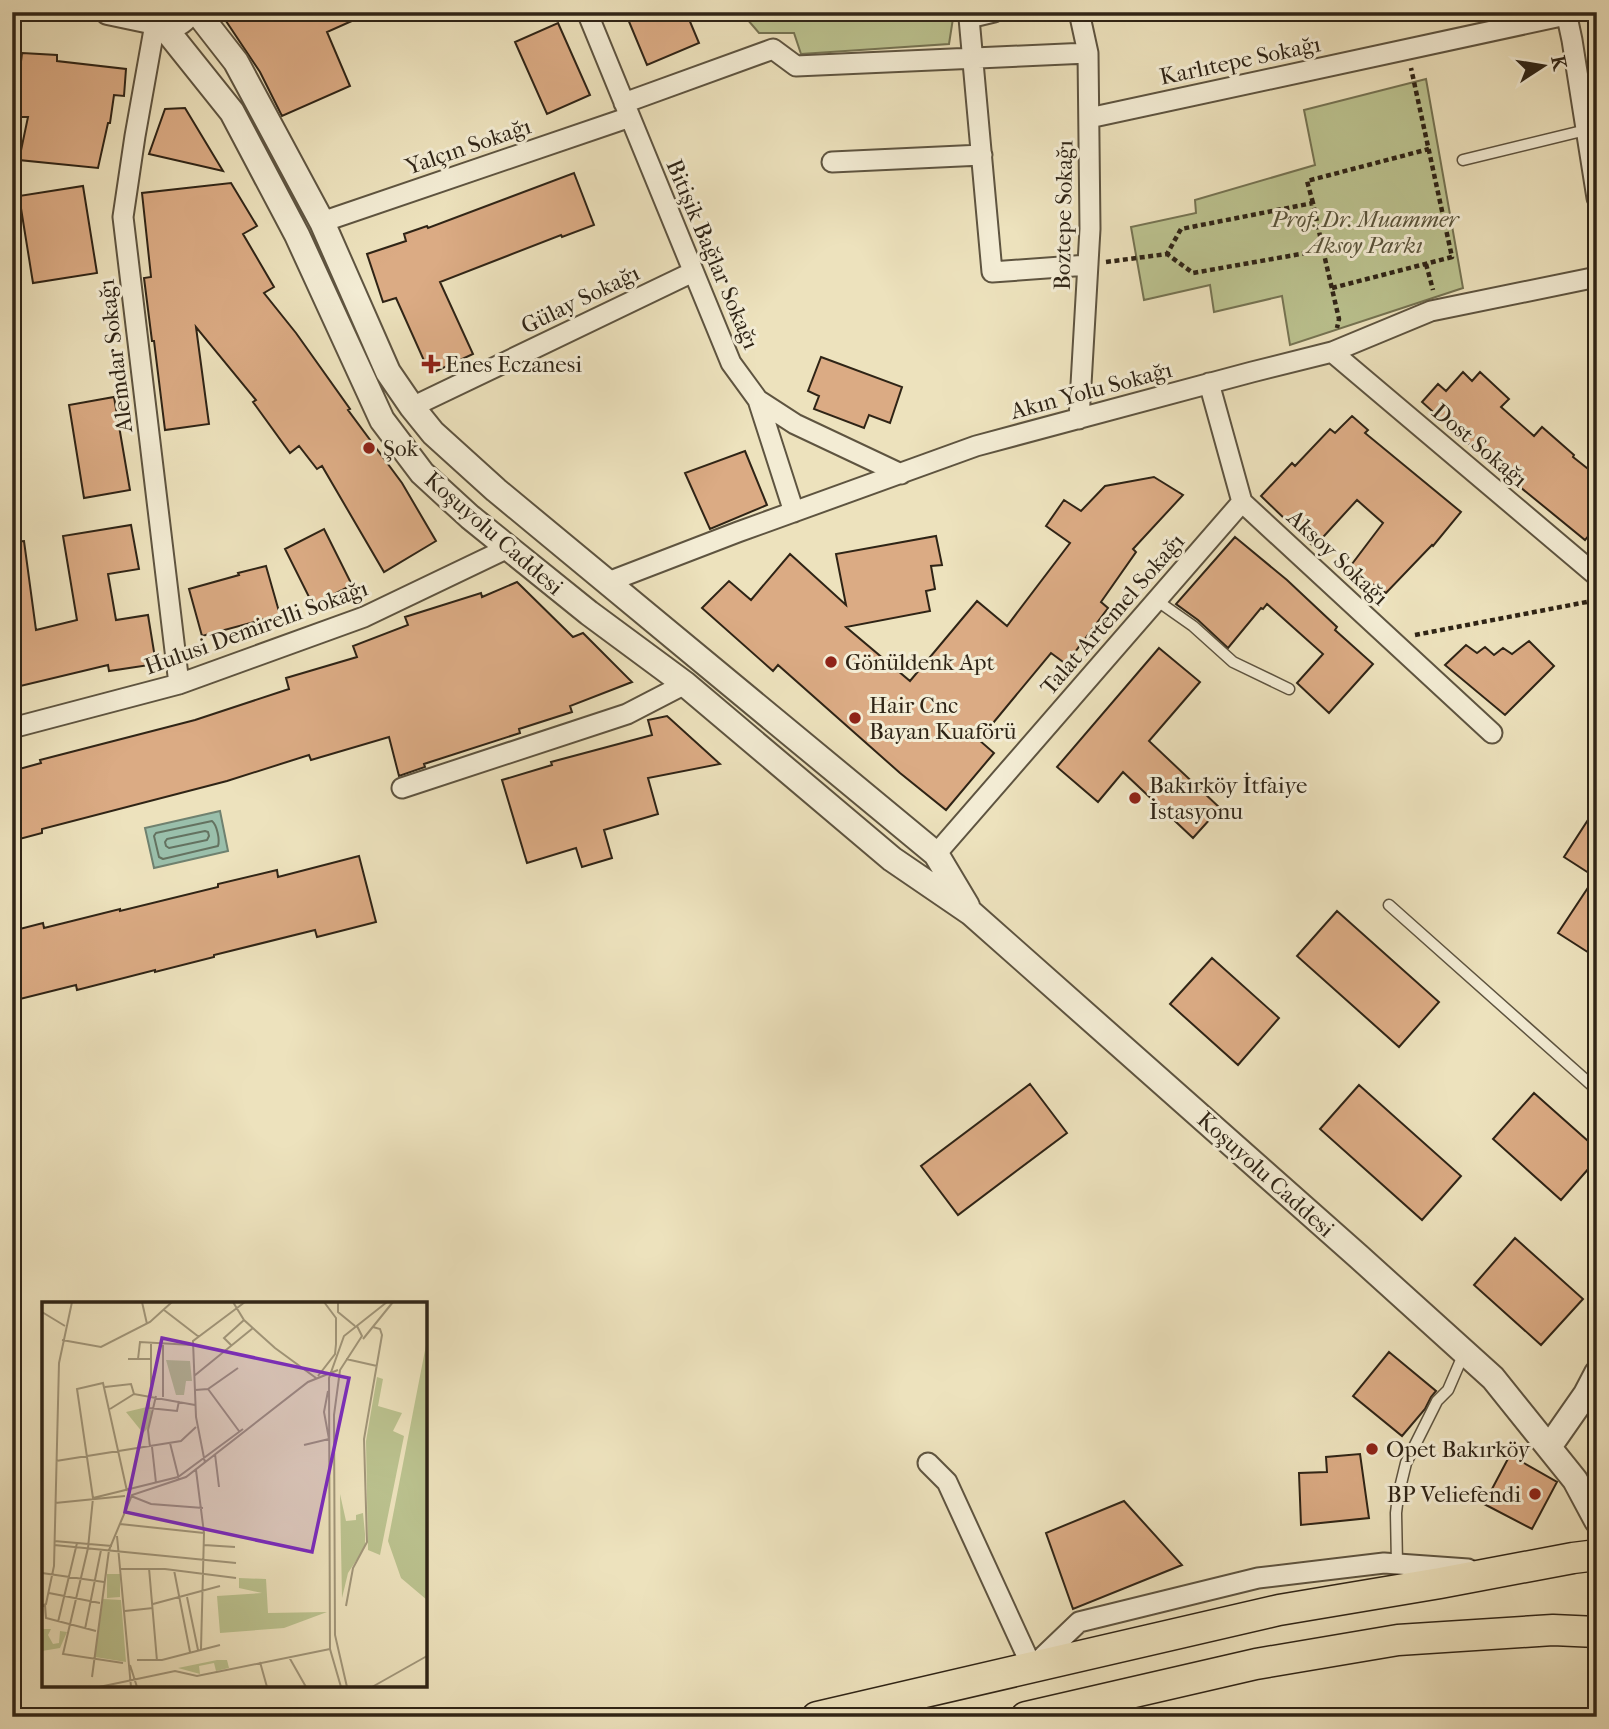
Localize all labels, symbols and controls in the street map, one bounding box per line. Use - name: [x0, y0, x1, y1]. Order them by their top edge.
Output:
- street label: Karlıtepe Sokağı: [1157, 30, 1323, 91]
- north arrow: [1508, 32, 1578, 102]
- text: K: [1546, 54, 1571, 73]
- street label: Yalçın Sokağı: [401, 112, 535, 181]
- street label: Boztepe Sokağı: [1049, 140, 1078, 290]
- street label: Bitişik Bağlar Sokağı: [660, 155, 765, 353]
- park label: Prof. Dr. Muammer Aksoy Parkı: [1270, 206, 1460, 259]
- street label: Gülay Sokağı: [517, 259, 644, 340]
- street label: Alemdar Sokağı: [93, 278, 138, 435]
- place label: Enes Eczanesi: [445, 351, 582, 378]
- marker: Enes Eczanesi: [423, 356, 439, 372]
- street label: Akın Yolu Sokağı: [1007, 356, 1175, 425]
- street label: Dost Sokağı: [1427, 398, 1533, 493]
- place label: Şok: [383, 435, 419, 462]
- marker: Şok: [361, 440, 377, 456]
- street label: Koşuyolu Caddesi: [419, 466, 569, 601]
- street label: Aksoy Sokağı: [1281, 503, 1394, 611]
- street label: Talat Artemel Sokağı: [1035, 528, 1190, 701]
- street label: Hulusi Demirelli Sokağı: [141, 574, 372, 680]
- place label: Gönüldenk Apt: [845, 649, 995, 676]
- marker: Gönüldenk Apt: [823, 654, 839, 670]
- place label: Hair Cnc Bayan Kuaförü: [869, 692, 1017, 745]
- marker: Hair Cnc Bayan Kuaförü: [847, 710, 863, 726]
- place label: Bakırköy İtfaiye İstasyonu: [1149, 772, 1307, 825]
- marker: Bakırköy İtfaiye İstasyonu: [1127, 790, 1143, 806]
- street label: Koşuyolu Caddesi: [1192, 1106, 1340, 1243]
- inset map: [42, 1302, 427, 1687]
- place label: Opet Bakırköy: [1386, 1436, 1531, 1463]
- marker: Opet Bakırköy: [1364, 1441, 1380, 1457]
- place label: BP Veliefendi: [1387, 1481, 1521, 1508]
- marker: BP Veliefendi: [1527, 1486, 1543, 1502]

